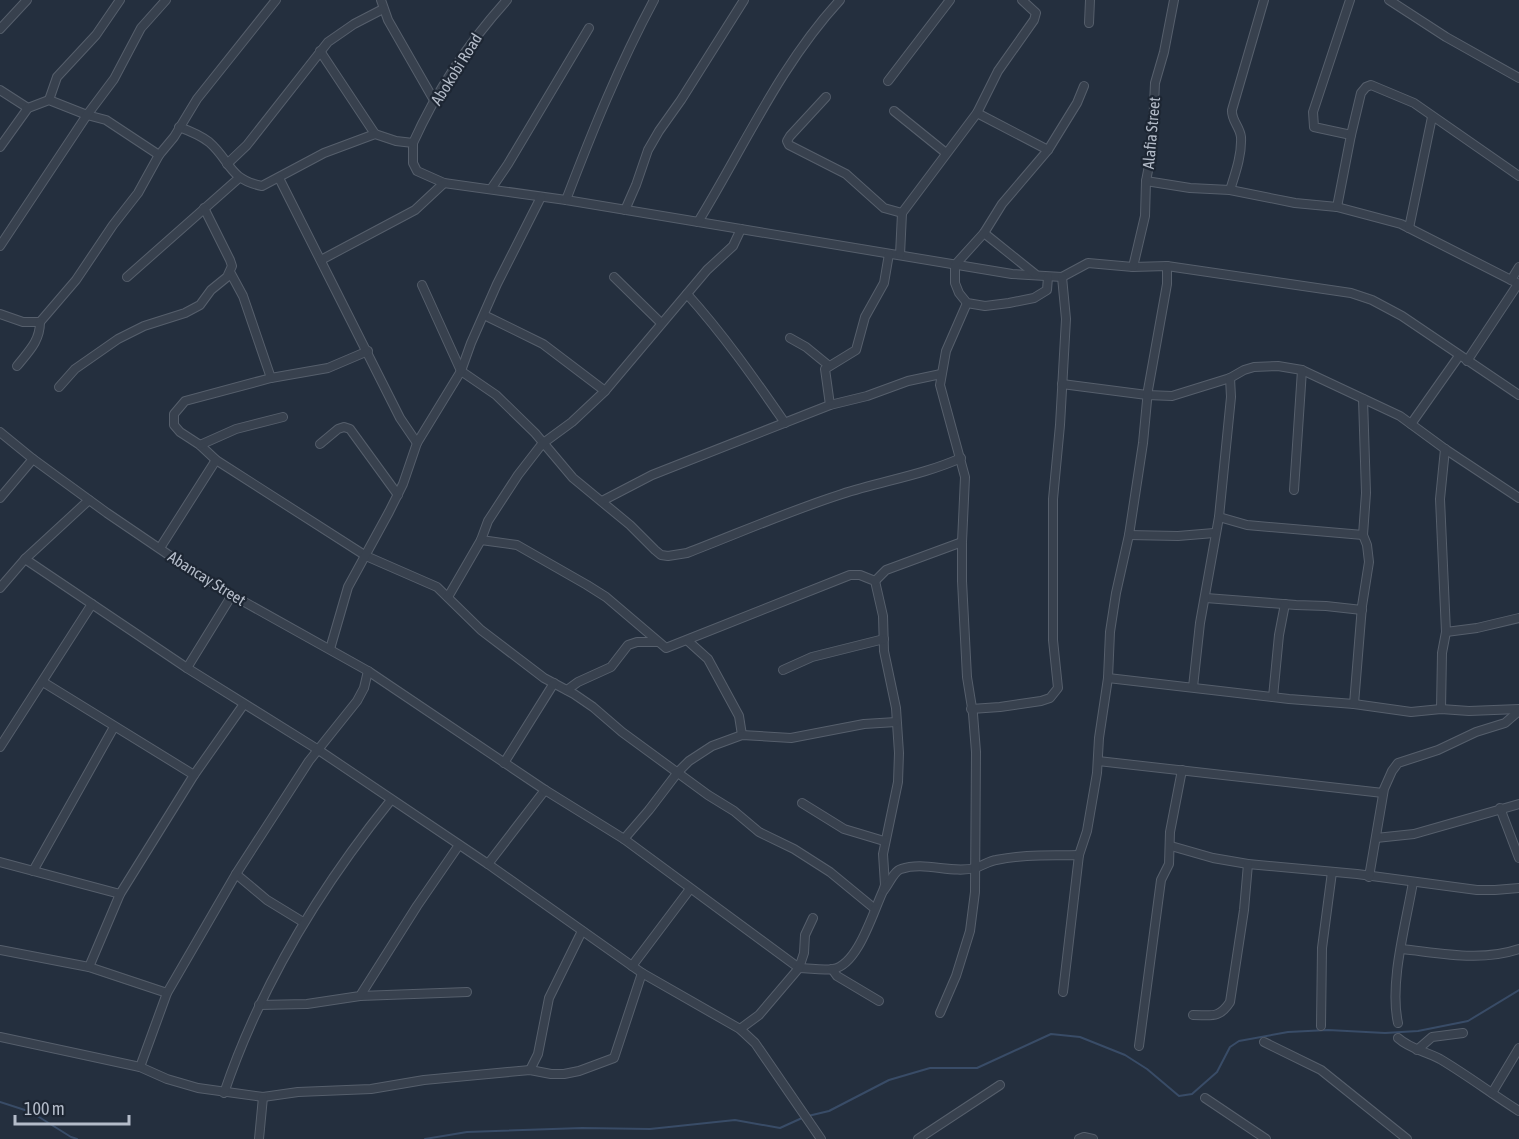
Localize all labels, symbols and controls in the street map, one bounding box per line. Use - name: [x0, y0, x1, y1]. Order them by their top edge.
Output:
- street label: Abokobi Road: [427, 30, 485, 108]
- street label: Alafia Street: [1139, 96, 1163, 170]
- street label: Abancay Street: [164, 547, 249, 610]
- scale bar: [15, 1088, 129, 1126]
- text: 100 m: [24, 1098, 65, 1119]

